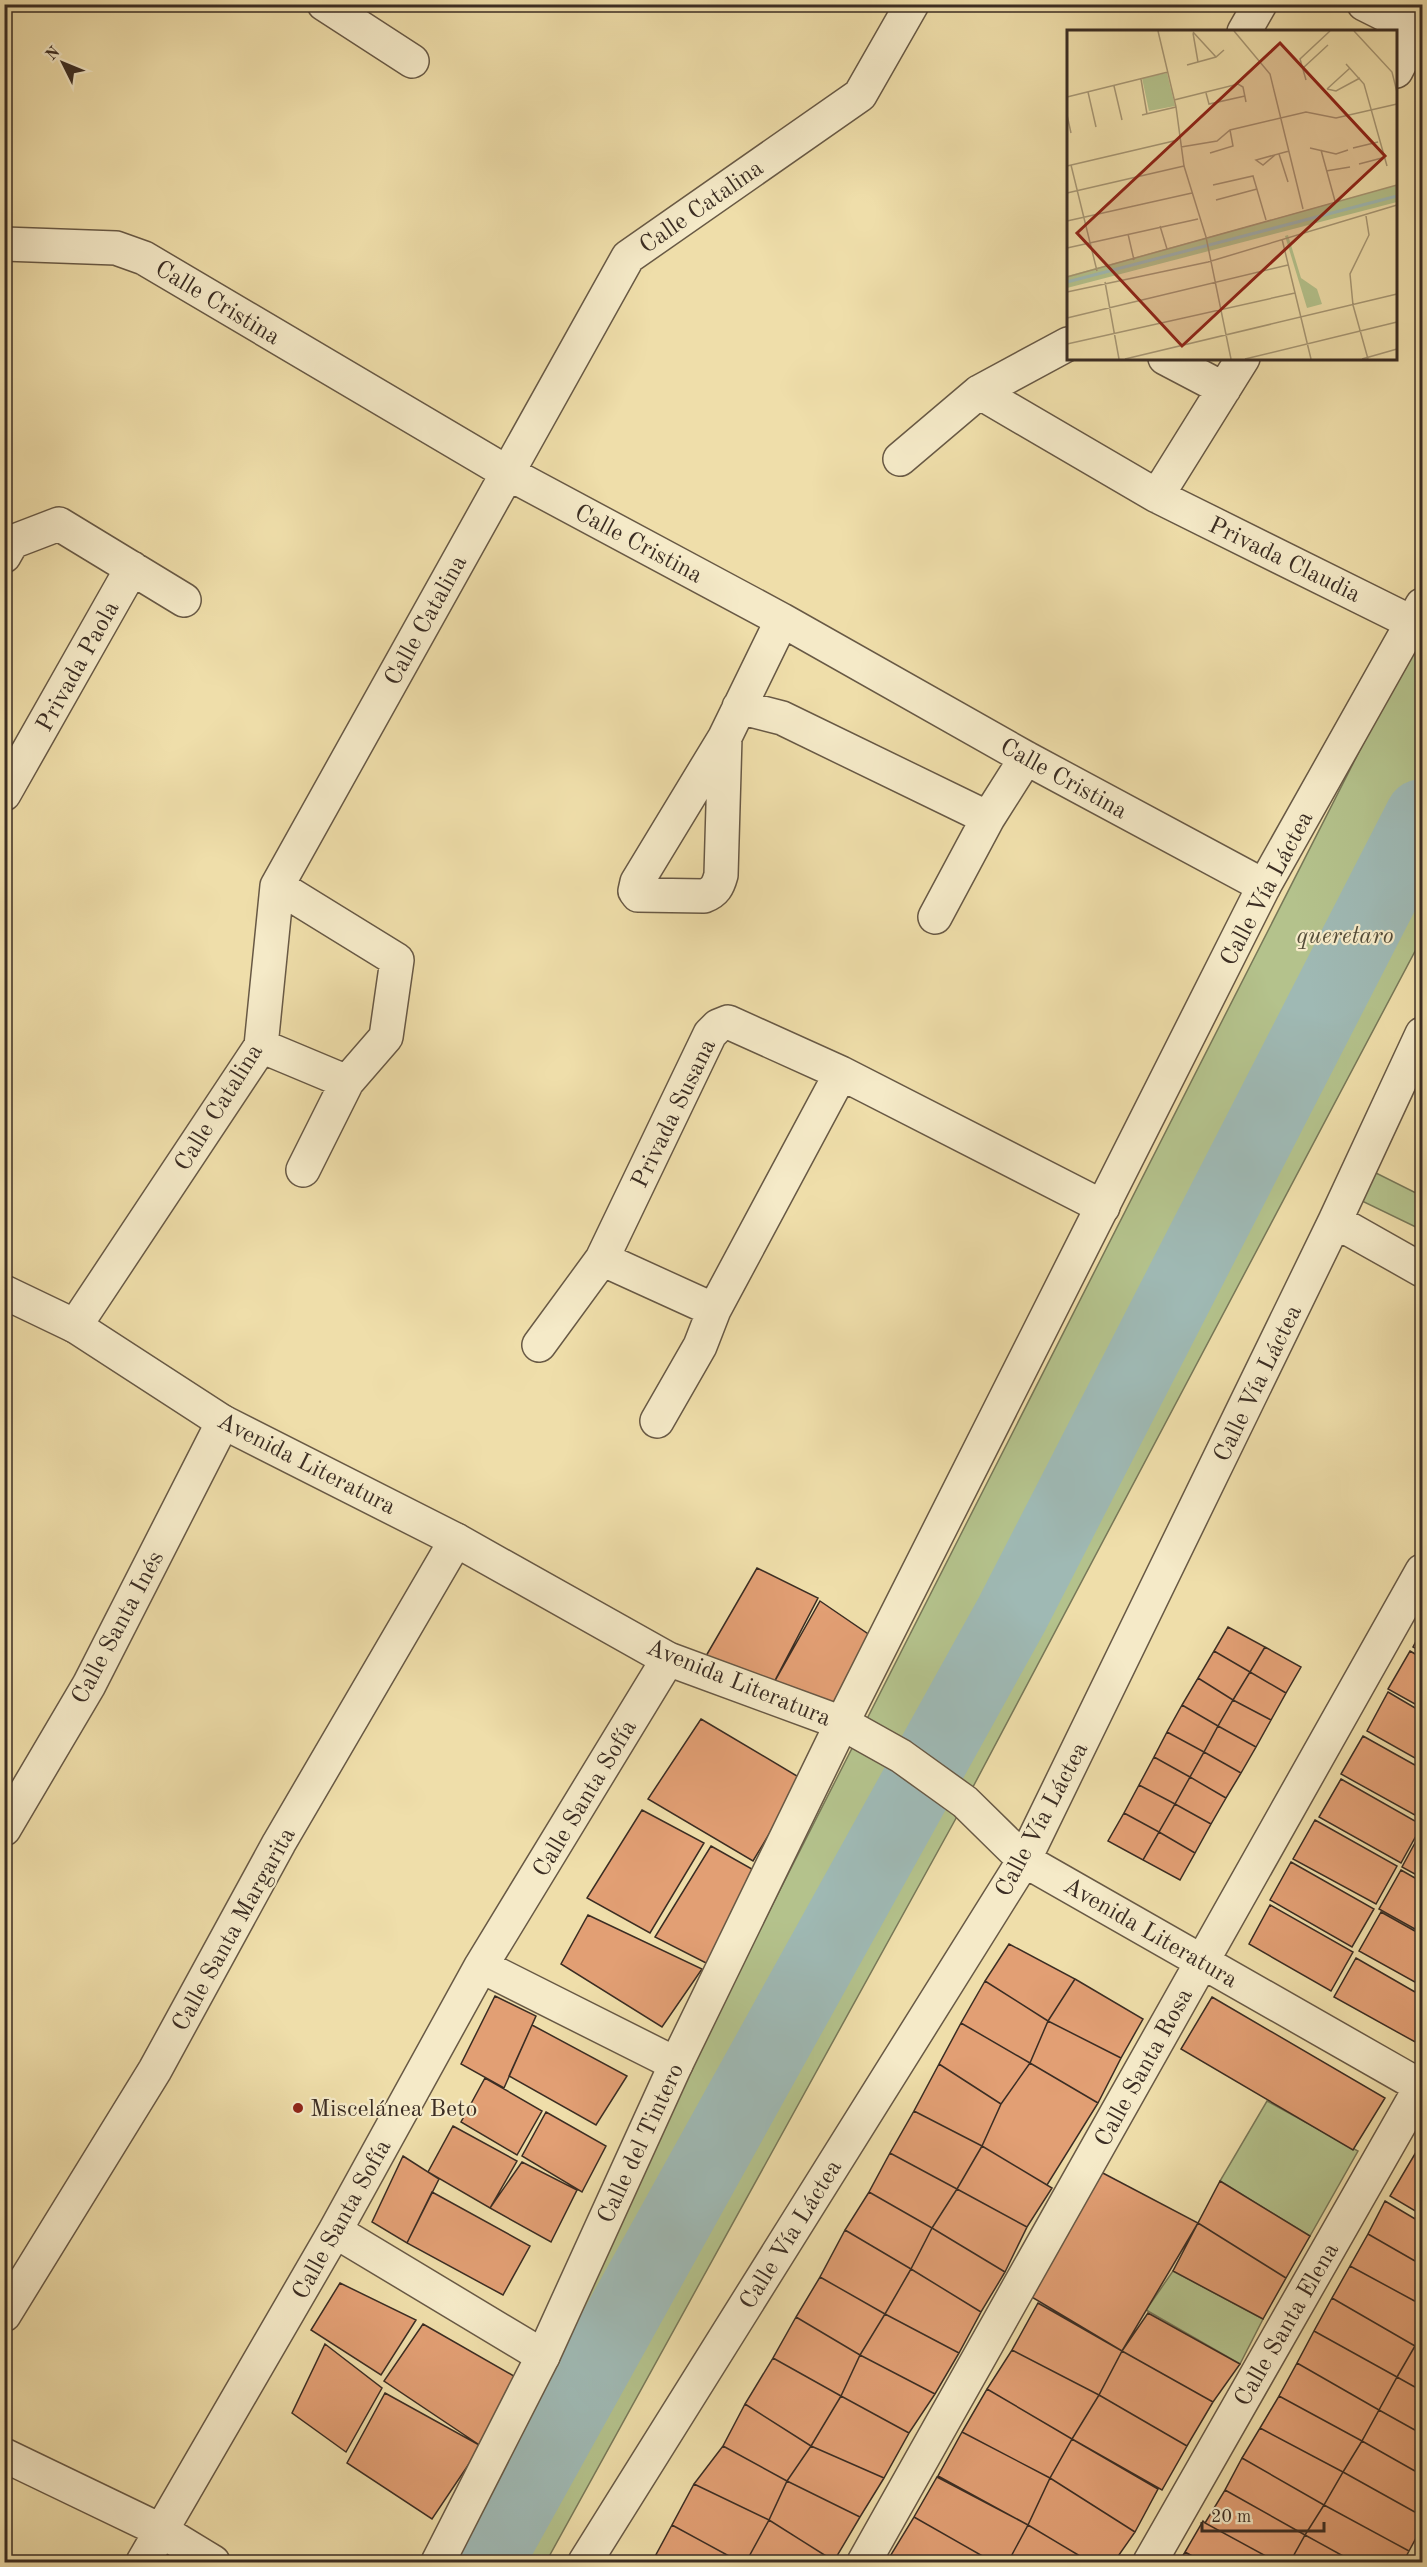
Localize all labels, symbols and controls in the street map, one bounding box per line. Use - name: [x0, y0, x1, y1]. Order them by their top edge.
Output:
- inset map: [1067, 30, 1397, 360]
- north arrow: [33, 33, 93, 93]
- text: N: [43, 44, 64, 64]
- street label: Calle Catalina: [636, 156, 768, 259]
- street label: Calle Cristina: [150, 257, 284, 350]
- street label: Calle Cristina: [570, 501, 706, 589]
- street label: Privada Claudia: [1204, 514, 1364, 608]
- street label: Calle Catalina: [381, 552, 472, 690]
- street label: Privada Paola: [33, 598, 124, 736]
- street label: Calle Cristina: [995, 735, 1131, 825]
- street label: Calle Vía Láctea: [1217, 808, 1319, 970]
- park label: queretaro: [1296, 925, 1394, 949]
- street label: Privada Susana: [628, 1036, 721, 1192]
- street label: Calle Catalina: [171, 1040, 268, 1176]
- street label: Calle Vía Láctea: [1211, 1302, 1307, 1466]
- street label: Avenida Literatura: [213, 1409, 399, 1520]
- street label: Calle Santa Inés: [68, 1548, 169, 1708]
- street label: Avenida Literatura: [643, 1636, 834, 1732]
- street label: Calle Santa Sofía: [529, 1716, 642, 1882]
- street label: Calle Vía Láctea: [992, 1739, 1094, 1901]
- street label: Calle Santa Margarita: [169, 1824, 301, 2036]
- street label: Avenida Literatura: [1059, 1874, 1241, 1993]
- street label: Calle Santa Rosa: [1091, 1985, 1198, 2151]
- street label: Calle del Tintero: [594, 2060, 689, 2227]
- place label: Miscelánea Beto: [310, 2098, 477, 2122]
- marker: Miscelánea Beto: [291, 2101, 305, 2115]
- street label: Calle Santa Sofía: [289, 2136, 397, 2304]
- street label: Calle Vía Láctea: [736, 2156, 847, 2314]
- street label: Calle Santa Elena: [1231, 2239, 1344, 2411]
- scale bar: [1202, 2495, 1324, 2533]
- text: 20 m: [1211, 2508, 1251, 2526]

